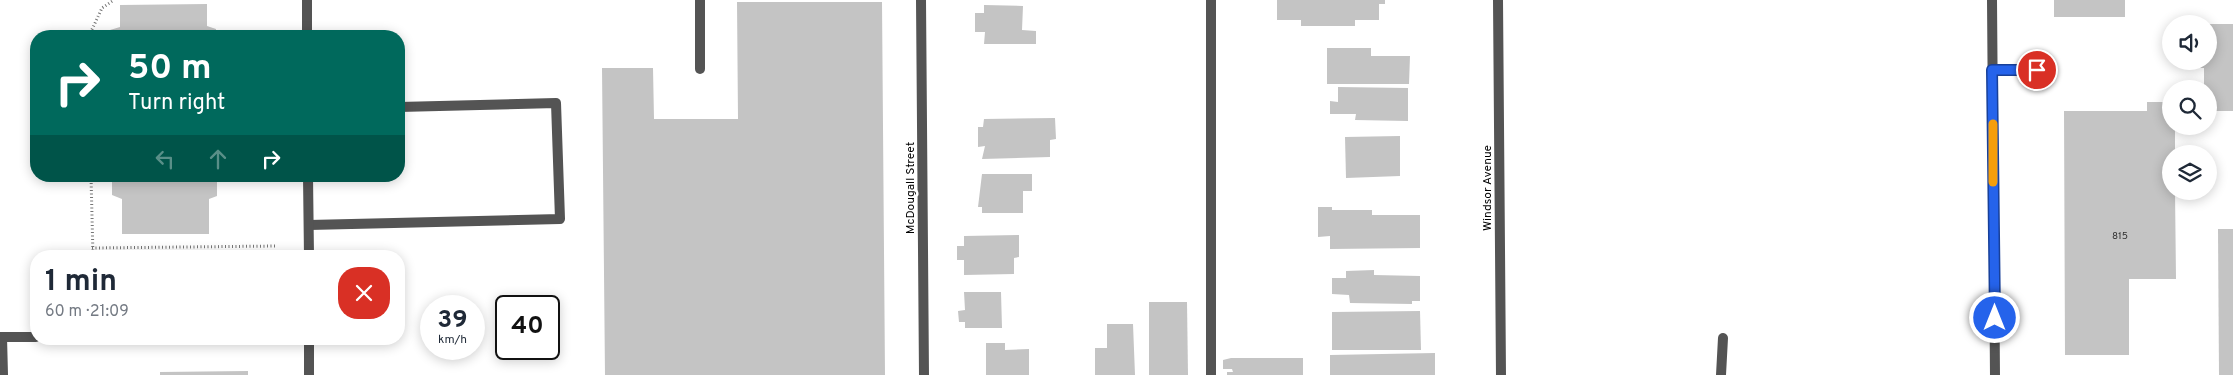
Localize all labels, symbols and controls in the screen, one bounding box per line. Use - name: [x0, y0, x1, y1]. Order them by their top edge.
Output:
- map controls: [2162, 15, 2217, 200]
- button: sound: [2162, 15, 2217, 70]
- text: 50 m: [128, 47, 212, 91]
- pin: [2016, 49, 2058, 91]
- icon: right: [45, 50, 110, 115]
- icon: arrive: [2023, 56, 2051, 84]
- button: search: [2162, 80, 2217, 135]
- text: Turn right: [128, 90, 225, 117]
- street label: McDougall Street: [903, 142, 919, 234]
- icon: left: [151, 145, 179, 173]
- icon: ahead: [204, 145, 232, 173]
- icon: right: [257, 145, 285, 173]
- street label: Windsor Avenue: [1480, 145, 1496, 231]
- button: layers: [2162, 145, 2217, 200]
- house number: 815: [2112, 230, 2128, 243]
- text: 1 min: [45, 264, 117, 301]
- button: close: [338, 267, 390, 319]
- position arrow: [1968, 291, 2020, 343]
- speed limit sign: 40: [495, 295, 560, 360]
- text: 60 m · 21:09: [45, 302, 129, 322]
- text: 39: [437, 305, 468, 337]
- text: km/h: [438, 332, 467, 348]

